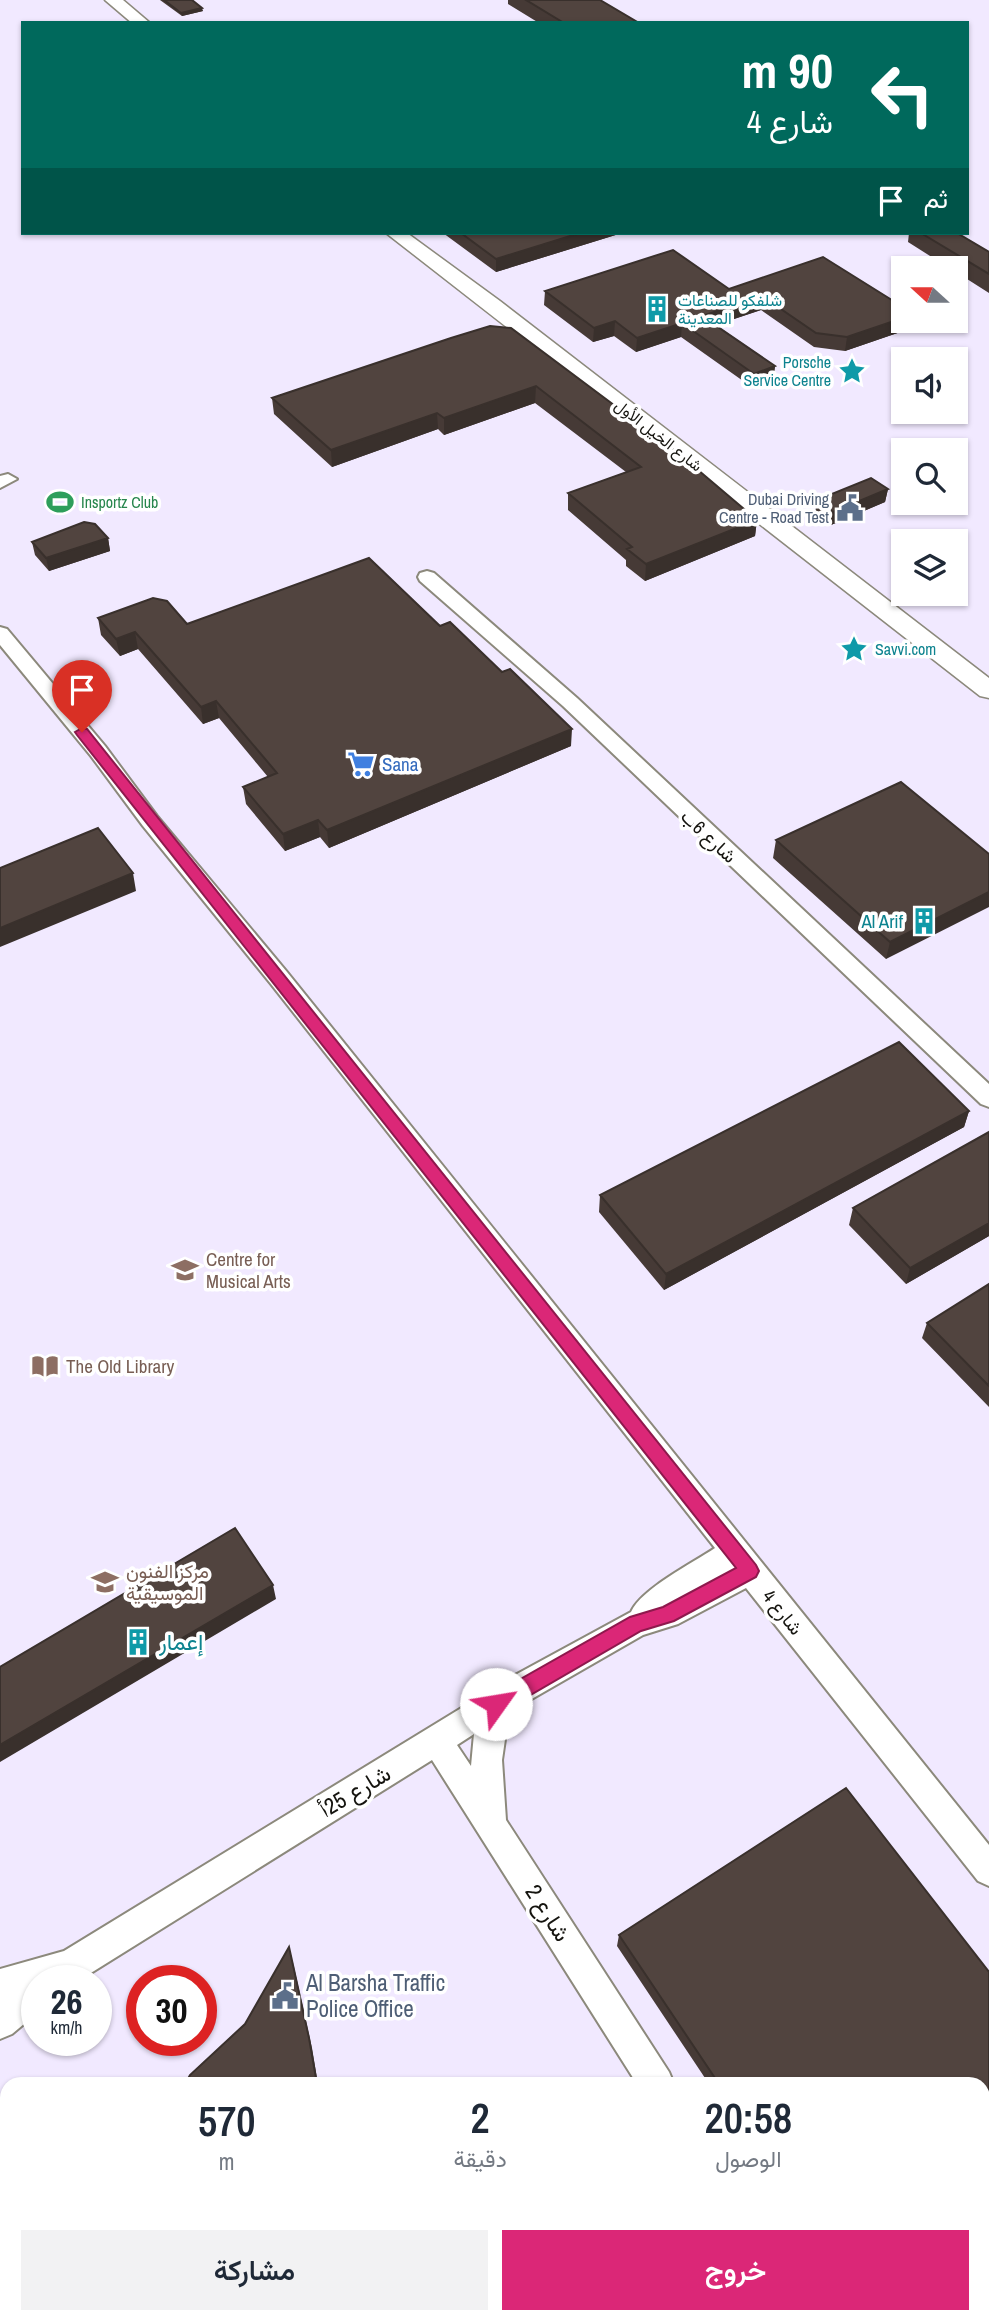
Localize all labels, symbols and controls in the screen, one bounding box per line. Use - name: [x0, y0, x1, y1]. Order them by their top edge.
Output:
- text: 90 m: [741, 37, 833, 103]
- icon: left: [857, 49, 948, 140]
- text: شارع 4: [747, 100, 833, 143]
- text: ثم: [924, 181, 948, 216]
- icon: arrive: [872, 182, 910, 220]
- north arrow: [891, 256, 968, 332]
- map controls: [891, 256, 968, 606]
- place label: شلفكو للصناعات المعدينة: [678, 289, 782, 329]
- building icon: شلفكو للصناعات المعدينة: [642, 294, 672, 324]
- button: sound: [891, 347, 968, 424]
- place label: Porsche Service Centre: [743, 351, 831, 391]
- place icon: Porsche Service Centre: [837, 356, 867, 386]
- street label: شارع الخيل الأول: [610, 394, 708, 477]
- button: search: [891, 438, 968, 515]
- sports icon: Insportz Club: [45, 487, 75, 517]
- place label: Dubai Driving Centre - Road Test: [719, 488, 830, 528]
- place label: Insportz Club: [81, 491, 158, 513]
- public building icon: Dubai Driving Centre - Road Test: [835, 493, 865, 523]
- button: layers: [891, 529, 968, 606]
- place icon: Savvi.com: [839, 634, 869, 664]
- place label: Savvi.com: [875, 638, 936, 660]
- pin: [52, 660, 112, 732]
- icon: arrive: [63, 671, 101, 709]
- supermarket icon: Sana: [346, 749, 376, 779]
- place label: Sana: [382, 751, 419, 777]
- street label: شارع 6ب: [675, 803, 743, 869]
- building icon: Al Arif: [909, 906, 939, 936]
- place label: Al Arif: [860, 908, 904, 934]
- place label: Centre for Musical Arts: [206, 1246, 291, 1294]
- school or university icon: Centre for Musical Arts: [170, 1255, 200, 1285]
- library icon: The Old Library: [30, 1351, 60, 1381]
- place label: The Old Library: [66, 1353, 174, 1379]
- place label: مركز الفنون الموسيقية: [126, 1558, 209, 1606]
- school or university icon: مركز الفنون الموسيقية: [90, 1567, 120, 1597]
- street label: شارع 4: [757, 1584, 809, 1640]
- place label: إعمار: [158, 1626, 203, 1657]
- building icon: إعمار: [123, 1627, 153, 1657]
- position arrow: [459, 1667, 533, 1741]
- street label: شارع 25أ: [313, 1757, 397, 1825]
- street label: شارع 2: [518, 1878, 578, 1948]
- speed limit sign: 30: [126, 1965, 217, 2056]
- place label: Al Barsha Traffic Police Office: [305, 1967, 445, 2024]
- text: 26: [51, 1978, 82, 2025]
- public building icon: Al Barsha Traffic Police Office: [270, 1981, 300, 2011]
- text: km/h: [51, 2015, 83, 2040]
- text: 2: [470, 2090, 490, 2146]
- text: 20:58: [705, 2090, 792, 2146]
- text: 570: [198, 2093, 255, 2149]
- text: دقيقة: [453, 2143, 507, 2174]
- text: الوصول: [715, 2143, 782, 2174]
- text: m: [219, 2146, 235, 2177]
- button: مشاركة: [21, 2230, 488, 2310]
- button: خروج: [502, 2230, 969, 2310]

